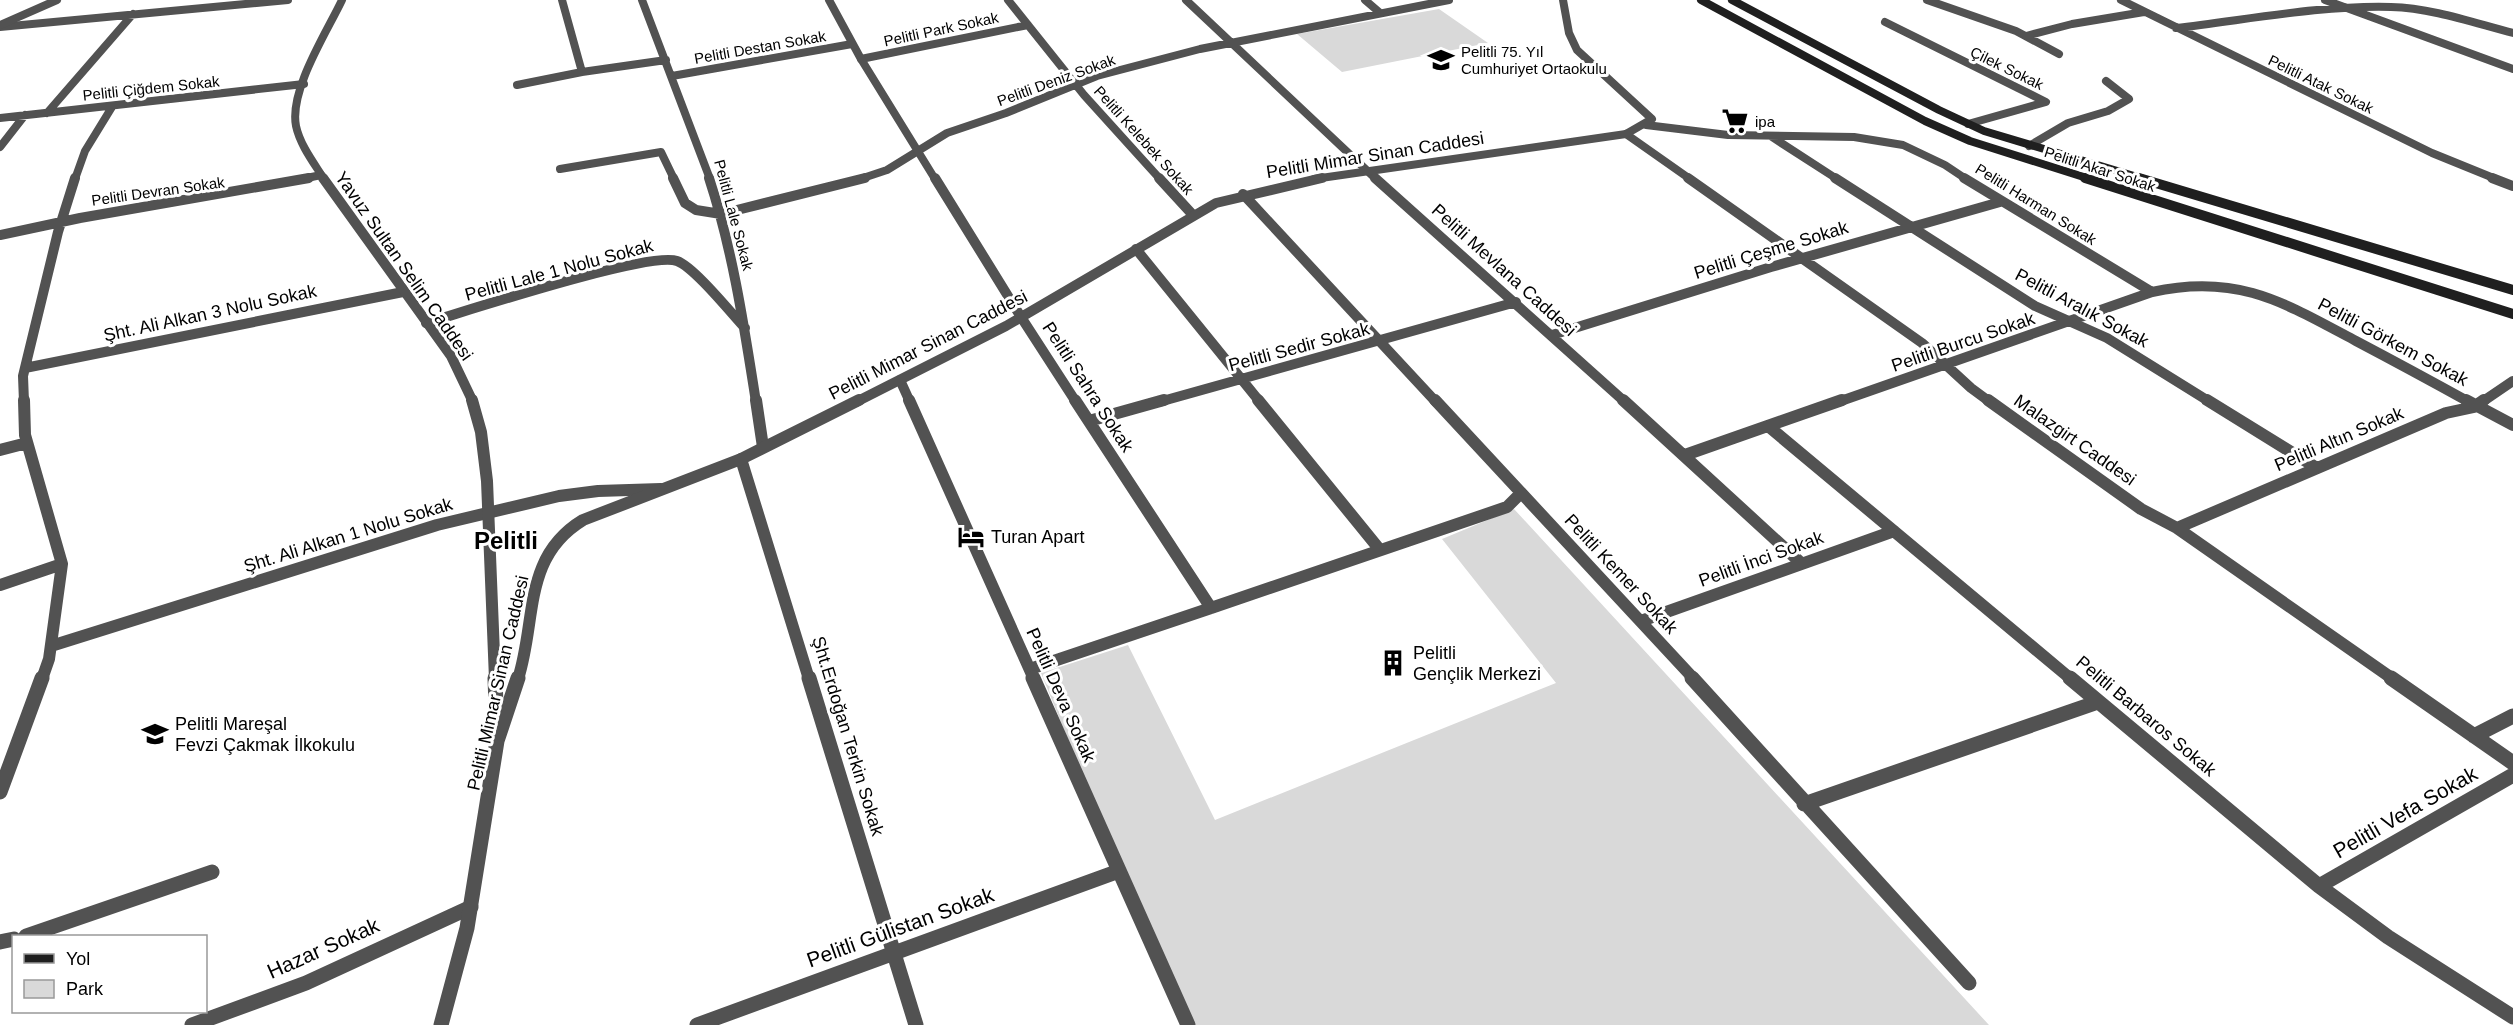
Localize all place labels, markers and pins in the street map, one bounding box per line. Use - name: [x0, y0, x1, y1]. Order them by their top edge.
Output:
- place label: Pelitli 75. Yıl Cumhuriyet Ortaokulu: [1461, 43, 1607, 77]
- school or university icon: Pelitli 75. Yıl Cumhuriyet Ortaokulu: [1426, 45, 1456, 75]
- supermarket icon: ipa: [1720, 106, 1750, 136]
- place label: ipa: [1755, 113, 1776, 130]
- hotel icon: Turan Apart: [956, 522, 986, 552]
- place label: Turan Apart: [991, 527, 1084, 547]
- place label: Pelitli Gençlik Merkezi: [1413, 643, 1541, 684]
- building icon: Pelitli Gençlik Merkezi: [1378, 648, 1408, 678]
- place label: Pelitli Mareşal Fevzi Çakmak İlkokulu: [175, 714, 355, 755]
- school or university icon: Pelitli Mareşal Fevzi Çakmak İlkokulu: [140, 719, 170, 749]

